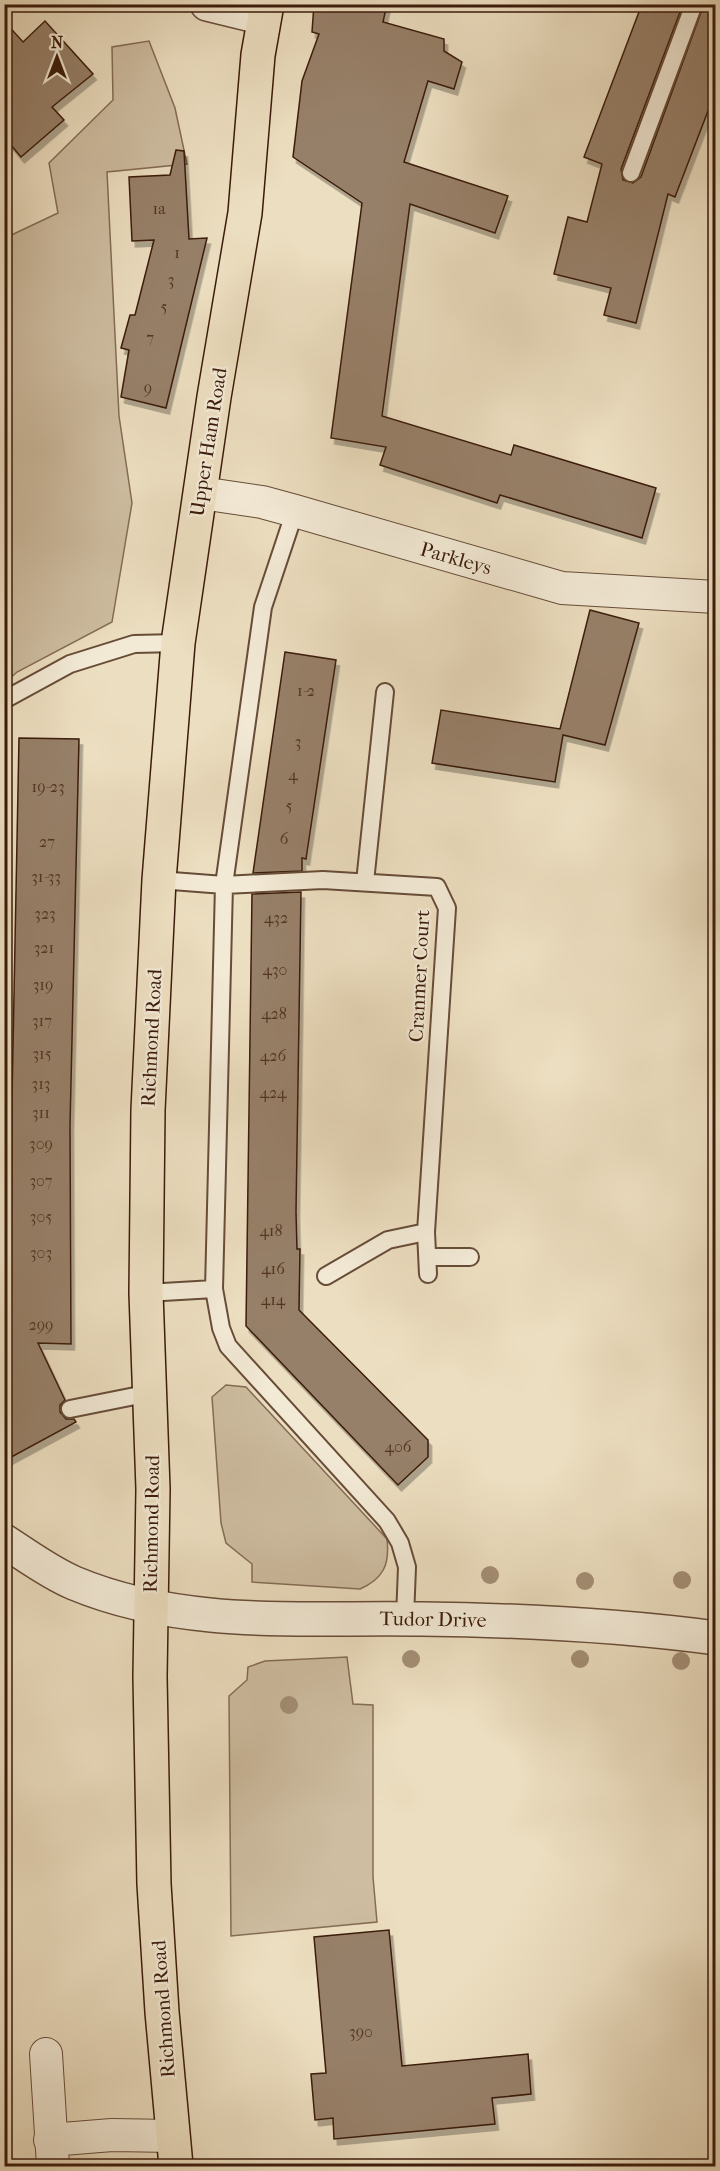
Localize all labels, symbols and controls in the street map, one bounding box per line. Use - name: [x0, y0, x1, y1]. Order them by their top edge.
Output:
- north arrow: [27, 27, 87, 87]
- text: N: [51, 33, 64, 52]
- house number: 1a: [152, 199, 166, 218]
- house number: 1: [174, 243, 180, 262]
- house number: 3: [168, 270, 174, 289]
- house number: 5: [161, 297, 168, 316]
- house number: 7: [146, 328, 154, 347]
- street label: Upper Ham Road: [185, 365, 232, 518]
- house number: 9: [144, 378, 152, 397]
- street label: Parkleys: [418, 537, 494, 580]
- house number: 1-2: [297, 681, 315, 700]
- house number: 3: [295, 732, 301, 751]
- house number: 4: [288, 765, 298, 784]
- house number: 19-23: [31, 777, 65, 796]
- house number: 5: [286, 796, 293, 815]
- house number: 6: [280, 829, 289, 848]
- house number: 27: [39, 832, 55, 851]
- house number: 31-33: [31, 867, 61, 886]
- house number: 323: [34, 904, 56, 923]
- house number: 432: [264, 908, 288, 927]
- street label: Cranmer Court: [405, 909, 434, 1043]
- house number: 321: [34, 938, 54, 957]
- house number: 430: [263, 960, 287, 979]
- street label: Richmond Road: [136, 967, 167, 1108]
- house number: 319: [33, 975, 53, 994]
- house number: 428: [261, 1004, 287, 1023]
- house number: 317: [32, 1011, 52, 1030]
- house number: 315: [32, 1044, 52, 1063]
- house number: 426: [260, 1046, 287, 1065]
- house number: 313: [32, 1074, 50, 1093]
- house number: 424: [259, 1083, 287, 1102]
- house number: 311: [32, 1103, 50, 1122]
- house number: 309: [29, 1134, 53, 1153]
- house number: 307: [29, 1171, 53, 1190]
- house number: 305: [30, 1207, 52, 1226]
- house number: 418: [259, 1221, 283, 1240]
- house number: 303: [30, 1243, 52, 1262]
- house number: 416: [261, 1259, 285, 1278]
- house number: 414: [261, 1290, 286, 1309]
- house number: 299: [28, 1315, 54, 1334]
- house number: 406: [385, 1437, 412, 1456]
- street label: Richmond Road: [139, 1454, 164, 1593]
- street label: Tudor Drive: [379, 1607, 487, 1632]
- street label: Richmond Road: [147, 1938, 180, 2079]
- house number: 390: [349, 2022, 373, 2041]

